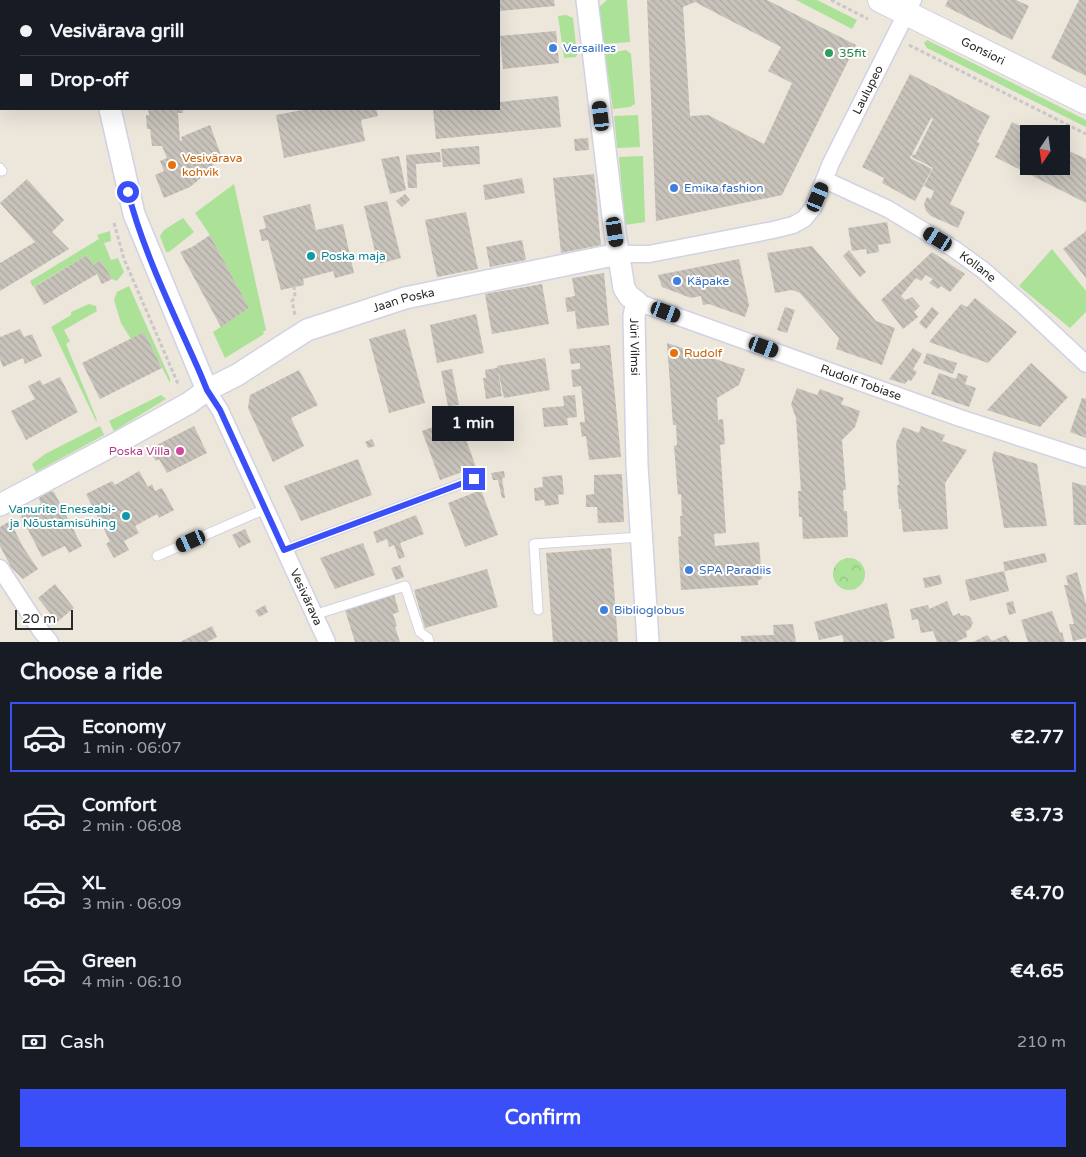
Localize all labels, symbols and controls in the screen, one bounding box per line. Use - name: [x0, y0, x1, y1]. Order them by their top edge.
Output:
- text: Vesivärava grill: [50, 20, 184, 42]
- street label: Gonsiori: [959, 34, 1007, 68]
- place label: Versailles: [563, 41, 616, 55]
- marker: Versailles: [547, 42, 559, 54]
- place label: 35fit: [839, 46, 867, 60]
- marker: 35fit: [823, 47, 835, 59]
- street label: Laulupeo: [850, 63, 886, 117]
- text: Drop-off: [50, 69, 129, 91]
- car: [591, 100, 610, 132]
- north arrow: [1020, 125, 1070, 175]
- map controls: [1020, 125, 1070, 175]
- place label: Vesivärava kohvik: [182, 151, 243, 179]
- marker: Vesivärava kohvik: [166, 159, 178, 171]
- car: [805, 180, 830, 214]
- route start: [117, 181, 139, 203]
- place label: Emika fashion: [684, 181, 764, 195]
- marker: Emika fashion: [668, 182, 680, 194]
- car: [605, 216, 624, 248]
- car: [921, 225, 954, 253]
- street label: Kollane: [957, 248, 999, 285]
- place label: Poska maja: [321, 249, 386, 263]
- marker: Poska maja: [305, 250, 317, 262]
- place label: Käpake: [687, 274, 730, 288]
- marker: Käpake: [671, 275, 683, 287]
- street label: Jaan Poska: [371, 285, 436, 315]
- car: [649, 300, 682, 324]
- street label: Jüri Vilmsi: [627, 318, 642, 376]
- car: [747, 335, 780, 359]
- place label: Rudolf: [684, 346, 723, 360]
- marker: Rudolf: [668, 347, 680, 359]
- street label: Rudolf Tobiase: [819, 361, 904, 403]
- callout: 1 min: [433, 406, 515, 442]
- text: 1 min: [452, 413, 494, 433]
- place label: Poska Villa: [109, 444, 170, 458]
- marker: Poska Villa: [174, 445, 186, 457]
- route end: [463, 468, 485, 490]
- place label: Vanurite Eneseabi- ja Nõustamisühing: [9, 502, 116, 530]
- marker: Vanurite Eneseabi- ja Nõustamisühing: [120, 510, 132, 522]
- car: [174, 528, 207, 554]
- place label: SPA Paradiis: [699, 563, 771, 577]
- marker: SPA Paradiis: [683, 564, 695, 576]
- street label: Vesivärava: [287, 567, 325, 628]
- place label: Biblioglobus: [614, 603, 685, 617]
- marker: Biblioglobus: [598, 604, 610, 616]
- scale bar: [15, 607, 72, 630]
- text: 20 m: [22, 610, 56, 627]
- text: Choose a ride: [20, 659, 163, 685]
- icon: car: [22, 715, 67, 760]
- text: Economy: [82, 716, 166, 738]
- text: €2.77: [1010, 726, 1064, 748]
- text: 1 min · 06:07: [82, 738, 181, 758]
- icon: car: [22, 793, 67, 838]
- text: Comfort: [82, 794, 156, 816]
- text: €3.73: [1010, 804, 1064, 826]
- text: 2 min · 06:08: [82, 816, 181, 836]
- icon: car: [22, 871, 67, 916]
- text: XL: [82, 872, 106, 894]
- text: €4.70: [1010, 882, 1064, 904]
- text: 3 min · 06:09: [82, 894, 181, 914]
- icon: car: [22, 949, 67, 994]
- text: Green: [82, 950, 136, 972]
- text: €4.65: [1010, 960, 1064, 982]
- text: 4 min · 06:10: [82, 972, 181, 992]
- icon: cash: [20, 1028, 48, 1056]
- text: Cash: [60, 1031, 105, 1053]
- text: 210 m: [1017, 1032, 1066, 1052]
- button: Confirm: [20, 1089, 1066, 1147]

